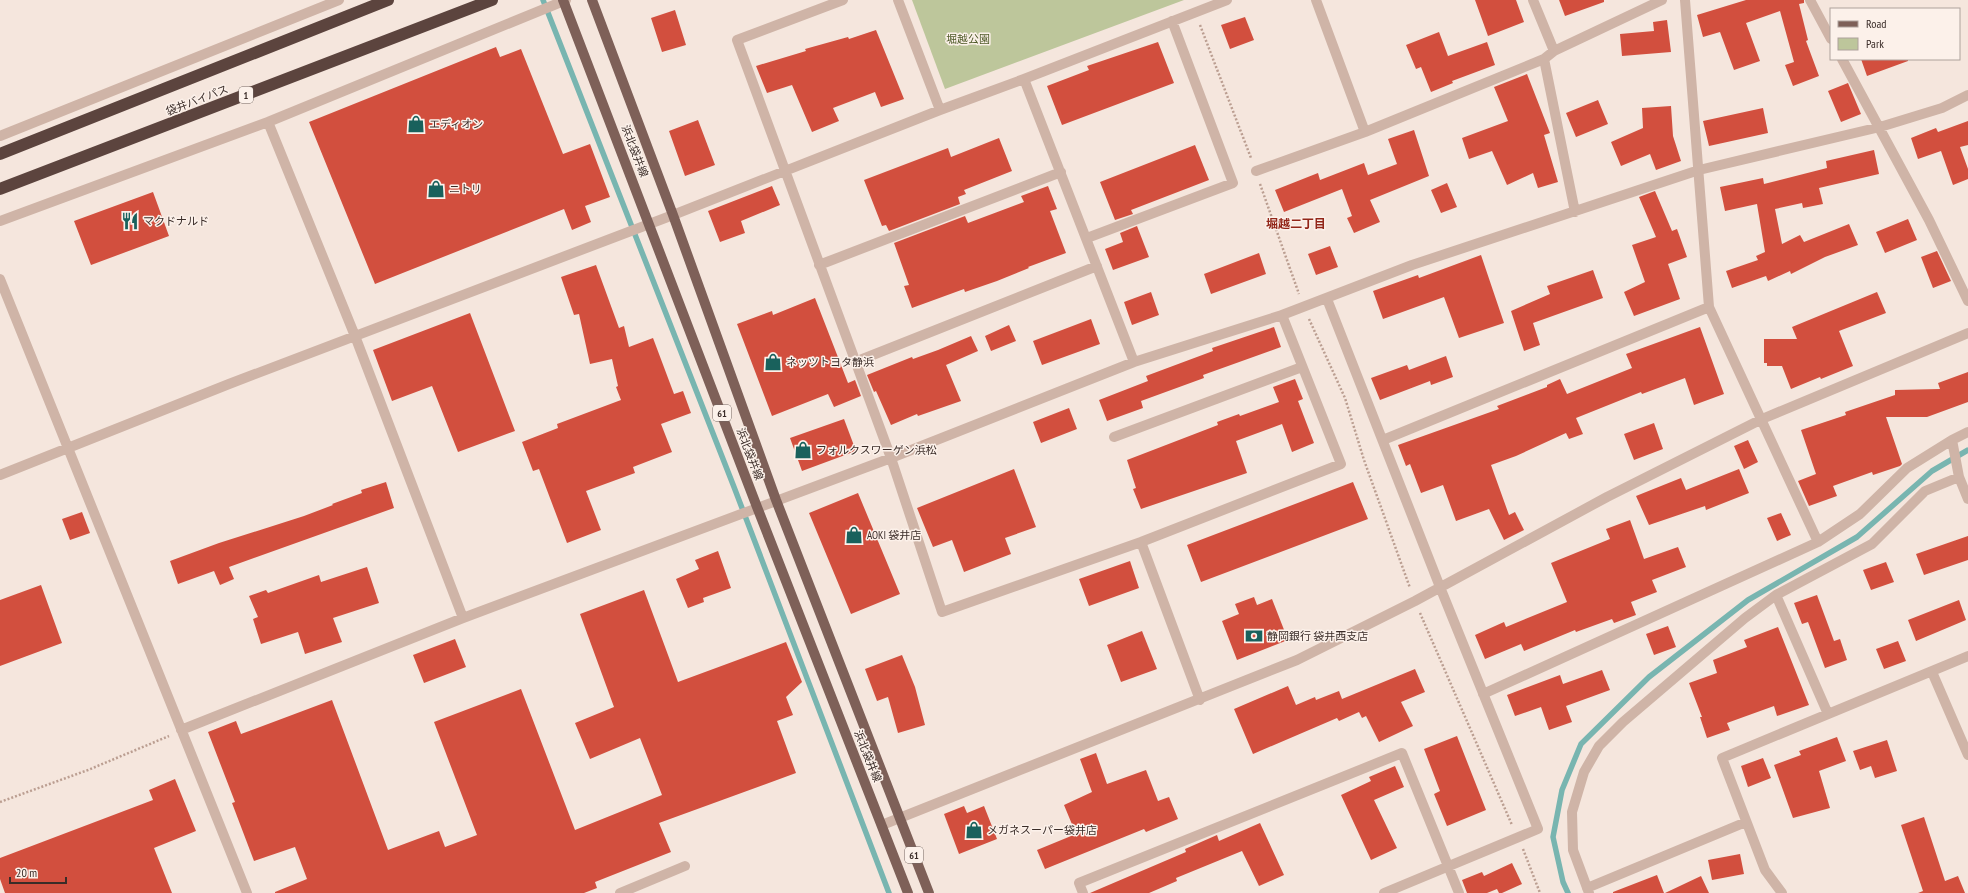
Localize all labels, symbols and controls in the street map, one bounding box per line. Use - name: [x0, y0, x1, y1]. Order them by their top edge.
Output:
- legend: [1830, 8, 1960, 60]
- text: Road: [1866, 16, 1886, 31]
- park label: 堀越公園: [946, 32, 990, 46]
- text: Park: [1866, 36, 1884, 51]
- street label: 袋井バイパス: [164, 82, 230, 118]
- road number: 1: [239, 87, 253, 103]
- shop icon: エディオン: [406, 114, 426, 134]
- place label: エディオン: [429, 117, 483, 131]
- street label: 浜北袋井線: [619, 123, 651, 179]
- shop icon: ニトリ: [426, 179, 446, 199]
- place label: ニトリ: [449, 182, 482, 196]
- restaurant icon: マクドナルド: [120, 211, 140, 231]
- place label: マクドナルド: [143, 214, 209, 228]
- district label: 堀越二丁目: [1266, 216, 1326, 231]
- shop icon: ネッツトヨタ静浜: [763, 352, 783, 372]
- place label: ネッツトヨタ静浜: [786, 355, 874, 369]
- road number: 61: [713, 405, 731, 421]
- street label: 浜北袋井線: [734, 426, 766, 482]
- shop icon: フォルクスワーゲン浜松: [793, 440, 813, 460]
- place label: フォルクスワーゲン浜松: [816, 443, 937, 457]
- shop icon: AOKI 袋井店: [844, 525, 864, 545]
- place label: AOKI 袋井店: [867, 528, 921, 542]
- bank icon: 静岡銀行 袋井西支店: [1244, 626, 1264, 646]
- place label: 静岡銀行 袋井西支店: [1267, 629, 1368, 643]
- street label: 浜北袋井線: [851, 728, 885, 784]
- shop icon: メガネスーパー袋井店: [964, 820, 984, 840]
- place label: メガネスーパー袋井店: [987, 823, 1097, 837]
- road number: 61: [905, 847, 923, 863]
- scale bar: [10, 859, 66, 885]
- text: 20 m: [16, 865, 37, 880]

